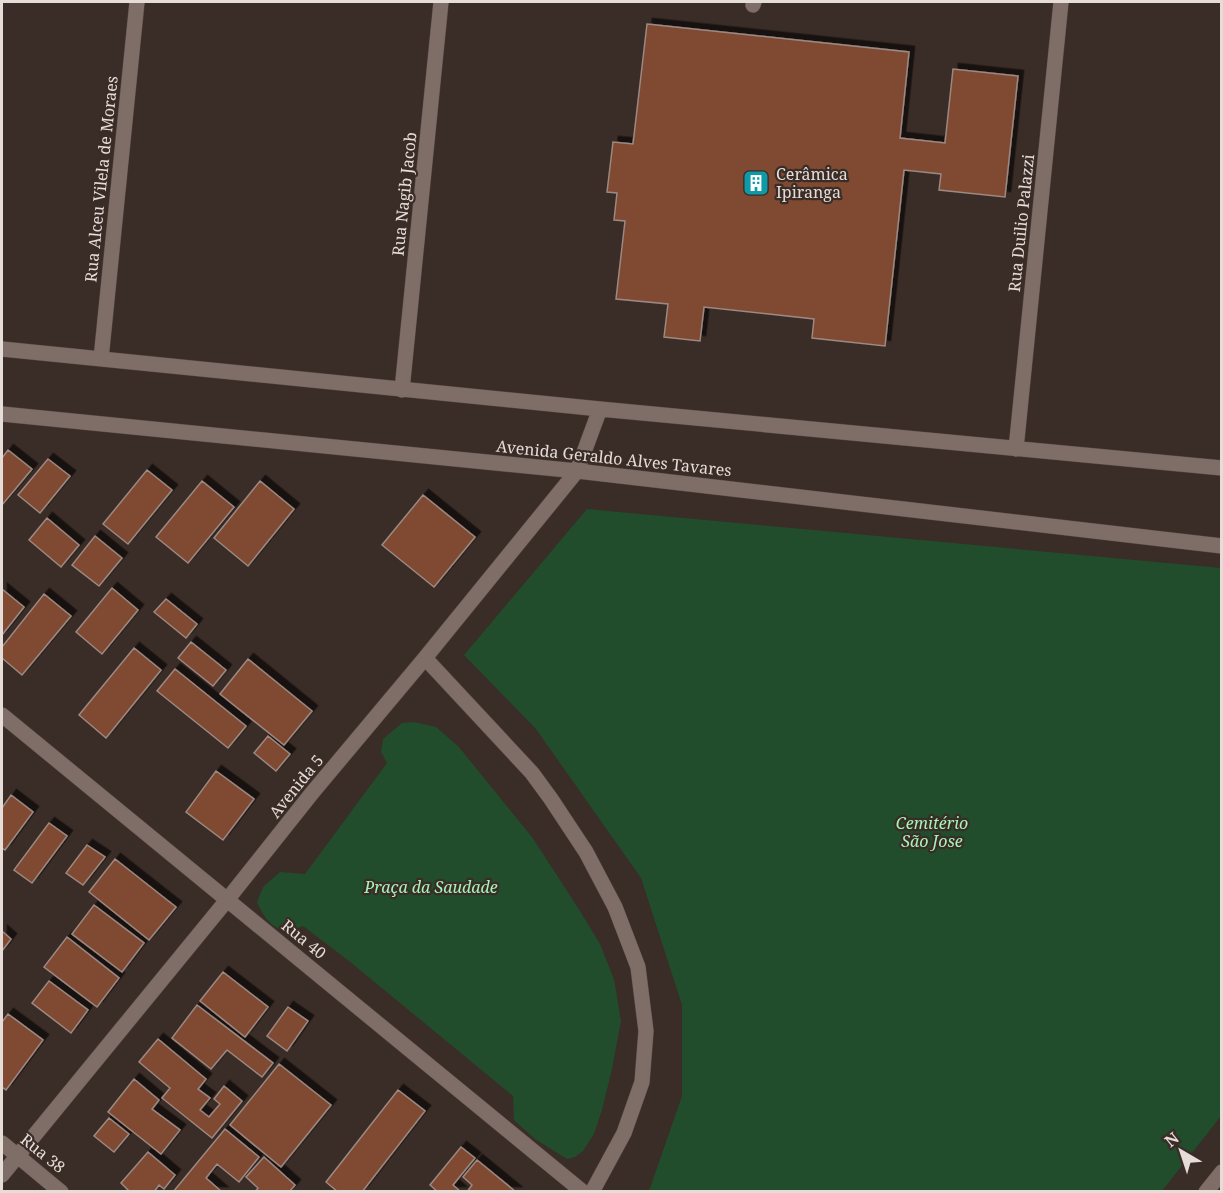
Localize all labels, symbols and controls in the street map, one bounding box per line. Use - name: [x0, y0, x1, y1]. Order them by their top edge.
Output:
- street label: Rua Alceu Vilela de Moraes: [79, 75, 123, 283]
- street label: Rua Nagib Jacob: [387, 131, 421, 257]
- street label: Rua Duilio Palazzi: [1003, 153, 1039, 293]
- place label: Cerâmica Ipiranga: [776, 163, 848, 203]
- building icon: Cerâmica Ipiranga: [741, 168, 771, 198]
- street label: Avenida Geraldo Alves Tavares: [495, 435, 733, 481]
- street label: Avenida 5: [264, 750, 328, 822]
- park label: Cemitério São Jose: [896, 812, 968, 852]
- park label: Praça da Saudade: [363, 876, 498, 898]
- street label: Rua 40: [277, 914, 331, 964]
- north arrow: [1151, 1121, 1211, 1181]
- text: N: [1160, 1127, 1184, 1152]
- street label: Rua 38: [16, 1128, 70, 1178]

